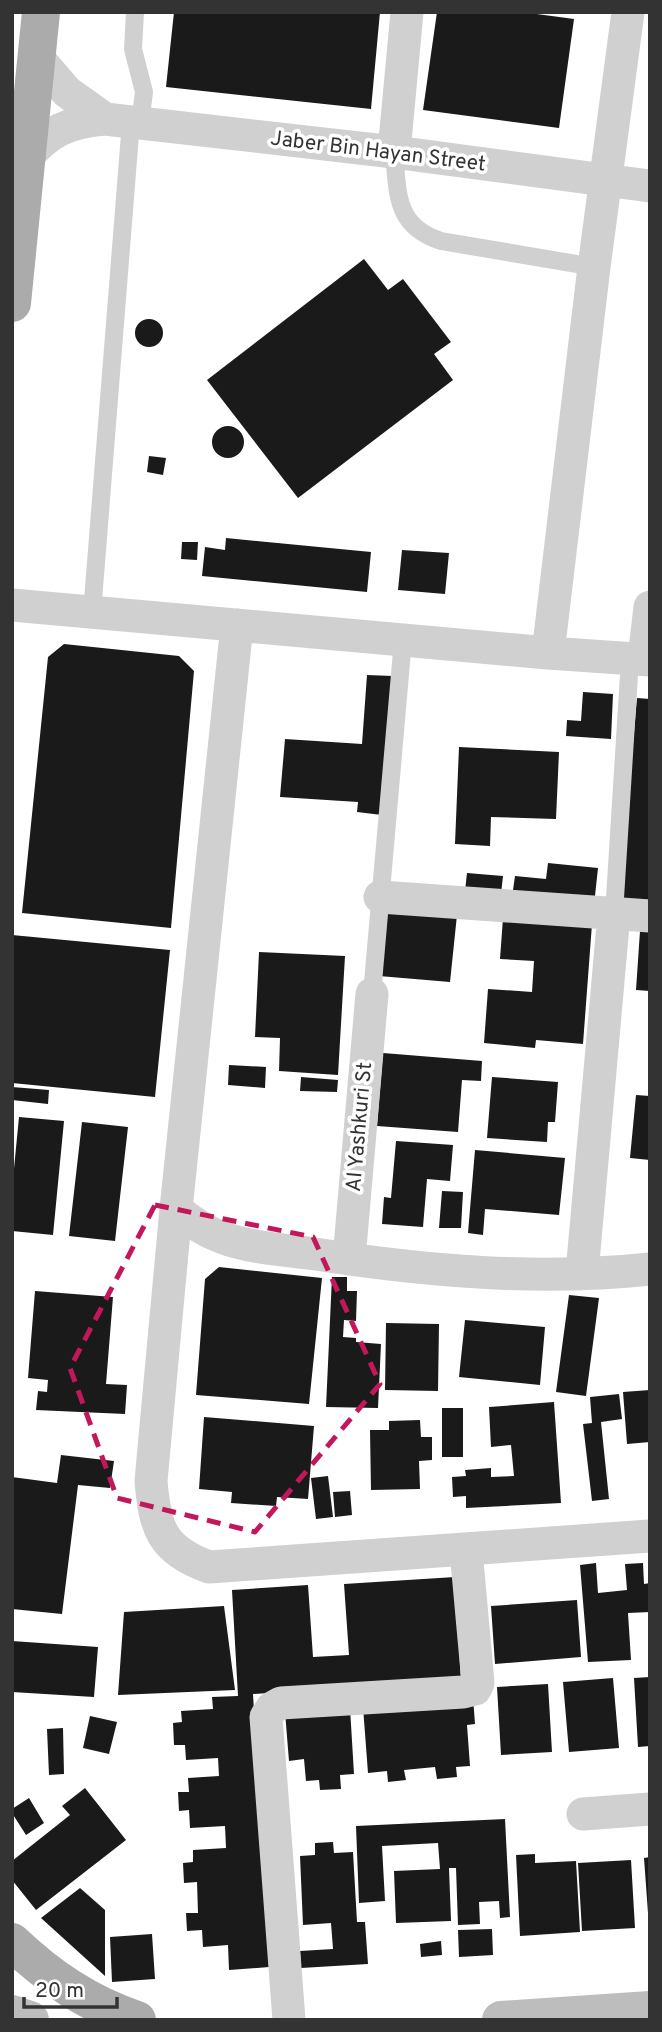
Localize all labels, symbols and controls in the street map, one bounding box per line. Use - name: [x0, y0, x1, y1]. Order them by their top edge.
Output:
- street label: Jaber Bin Hayan Street: [269, 125, 487, 179]
- street label: Al Yashkuri St: [341, 1061, 379, 1193]
- scale bar: [24, 1966, 117, 2010]
- text: 20 m: [35, 1978, 84, 2005]

